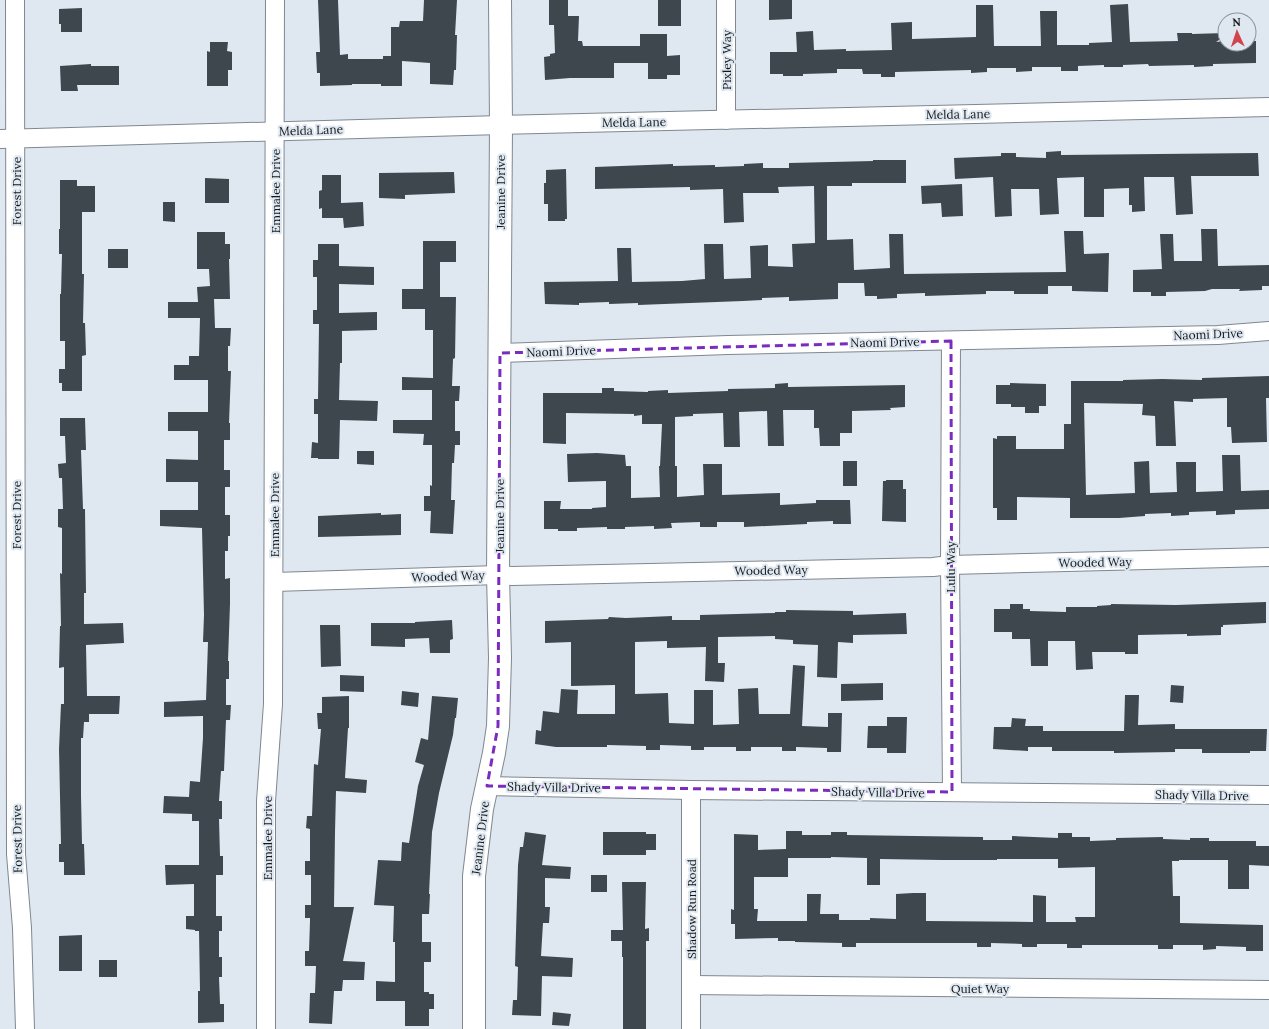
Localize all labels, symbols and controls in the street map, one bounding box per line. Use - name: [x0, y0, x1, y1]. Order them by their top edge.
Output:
- north arrow: [1217, 12, 1257, 52]
- text: N: [1232, 15, 1242, 29]
- street label: Pixley Way: [719, 29, 734, 90]
- street label: Melda Lane: [926, 106, 991, 122]
- street label: Melda Lane: [602, 114, 667, 130]
- street label: Melda Lane: [279, 121, 344, 139]
- street label: Emmalee Drive: [268, 148, 283, 233]
- street label: Jeanine Drive: [493, 154, 508, 230]
- street label: Forest Drive: [9, 156, 24, 225]
- street label: Naomi Drive: [1173, 325, 1244, 343]
- street label: Naomi Drive: [850, 334, 920, 350]
- street label: Naomi Drive: [526, 342, 597, 360]
- street label: Emmalee Drive: [267, 472, 282, 557]
- street label: Jeanine Drive: [492, 478, 507, 554]
- street label: Forest Drive: [9, 480, 24, 549]
- street label: Lulu Way: [943, 541, 958, 593]
- street label: Wooded Way: [1058, 554, 1132, 570]
- street label: Wooded Way: [734, 562, 808, 578]
- street label: Wooded Way: [411, 567, 486, 585]
- street label: Shady Villa Drive: [507, 779, 601, 795]
- street label: Shady Villa Drive: [831, 784, 925, 800]
- street label: Shady Villa Drive: [1155, 787, 1249, 803]
- street label: Emmalee Drive: [260, 795, 275, 880]
- street label: Jeanine Drive: [468, 800, 492, 877]
- street label: Forest Drive: [9, 804, 25, 873]
- street label: Shadow Run Road: [684, 859, 699, 959]
- street label: Quiet Way: [951, 981, 1010, 996]

